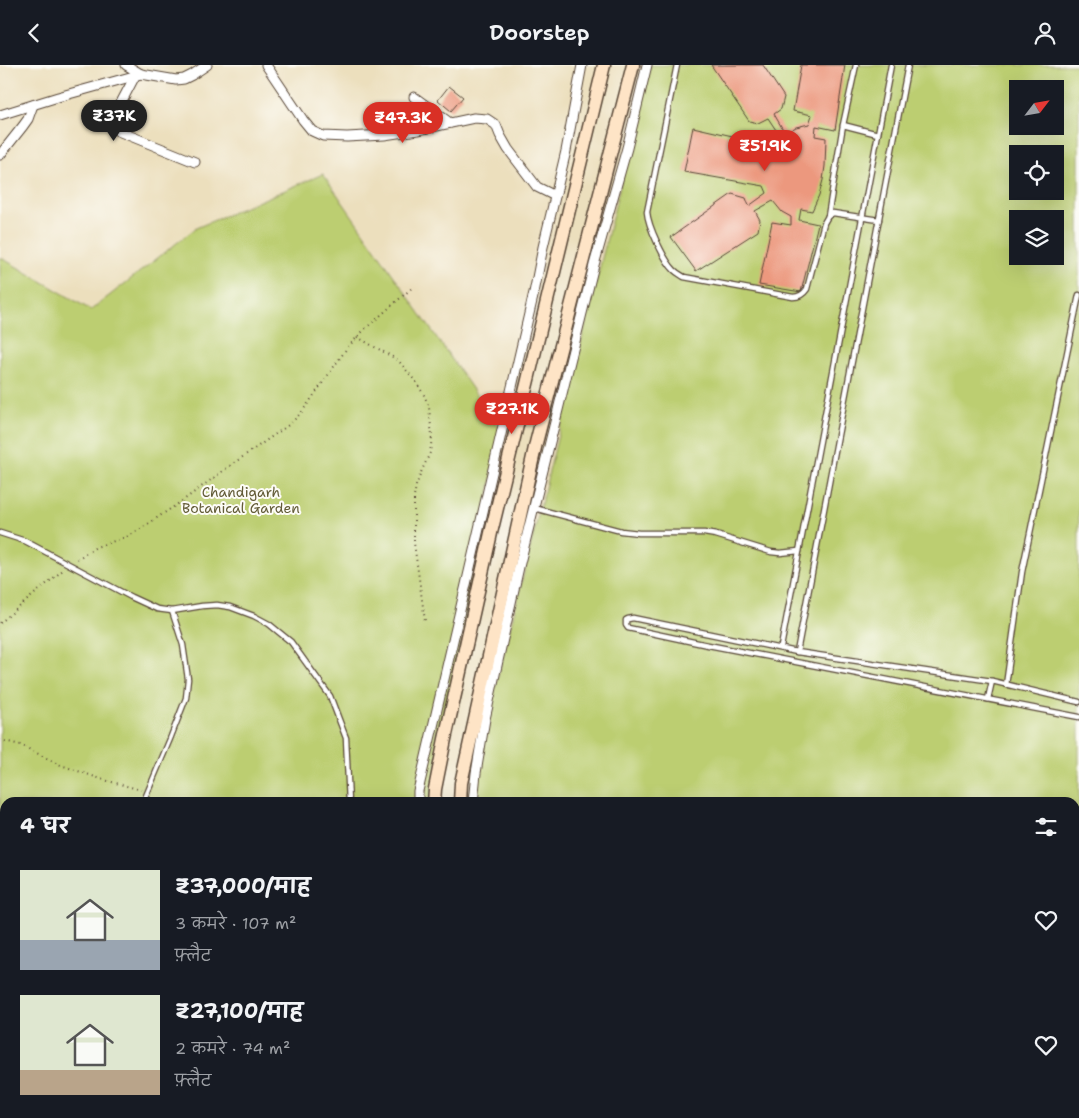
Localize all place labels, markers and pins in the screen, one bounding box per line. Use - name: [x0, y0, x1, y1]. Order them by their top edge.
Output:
- pin: ₹37K: [84, 99, 144, 142]
- pin: ₹47.3K: [362, 101, 444, 144]
- pin: ₹51.9K: [724, 129, 806, 172]
- pin: ₹27.1K: [471, 393, 553, 435]

